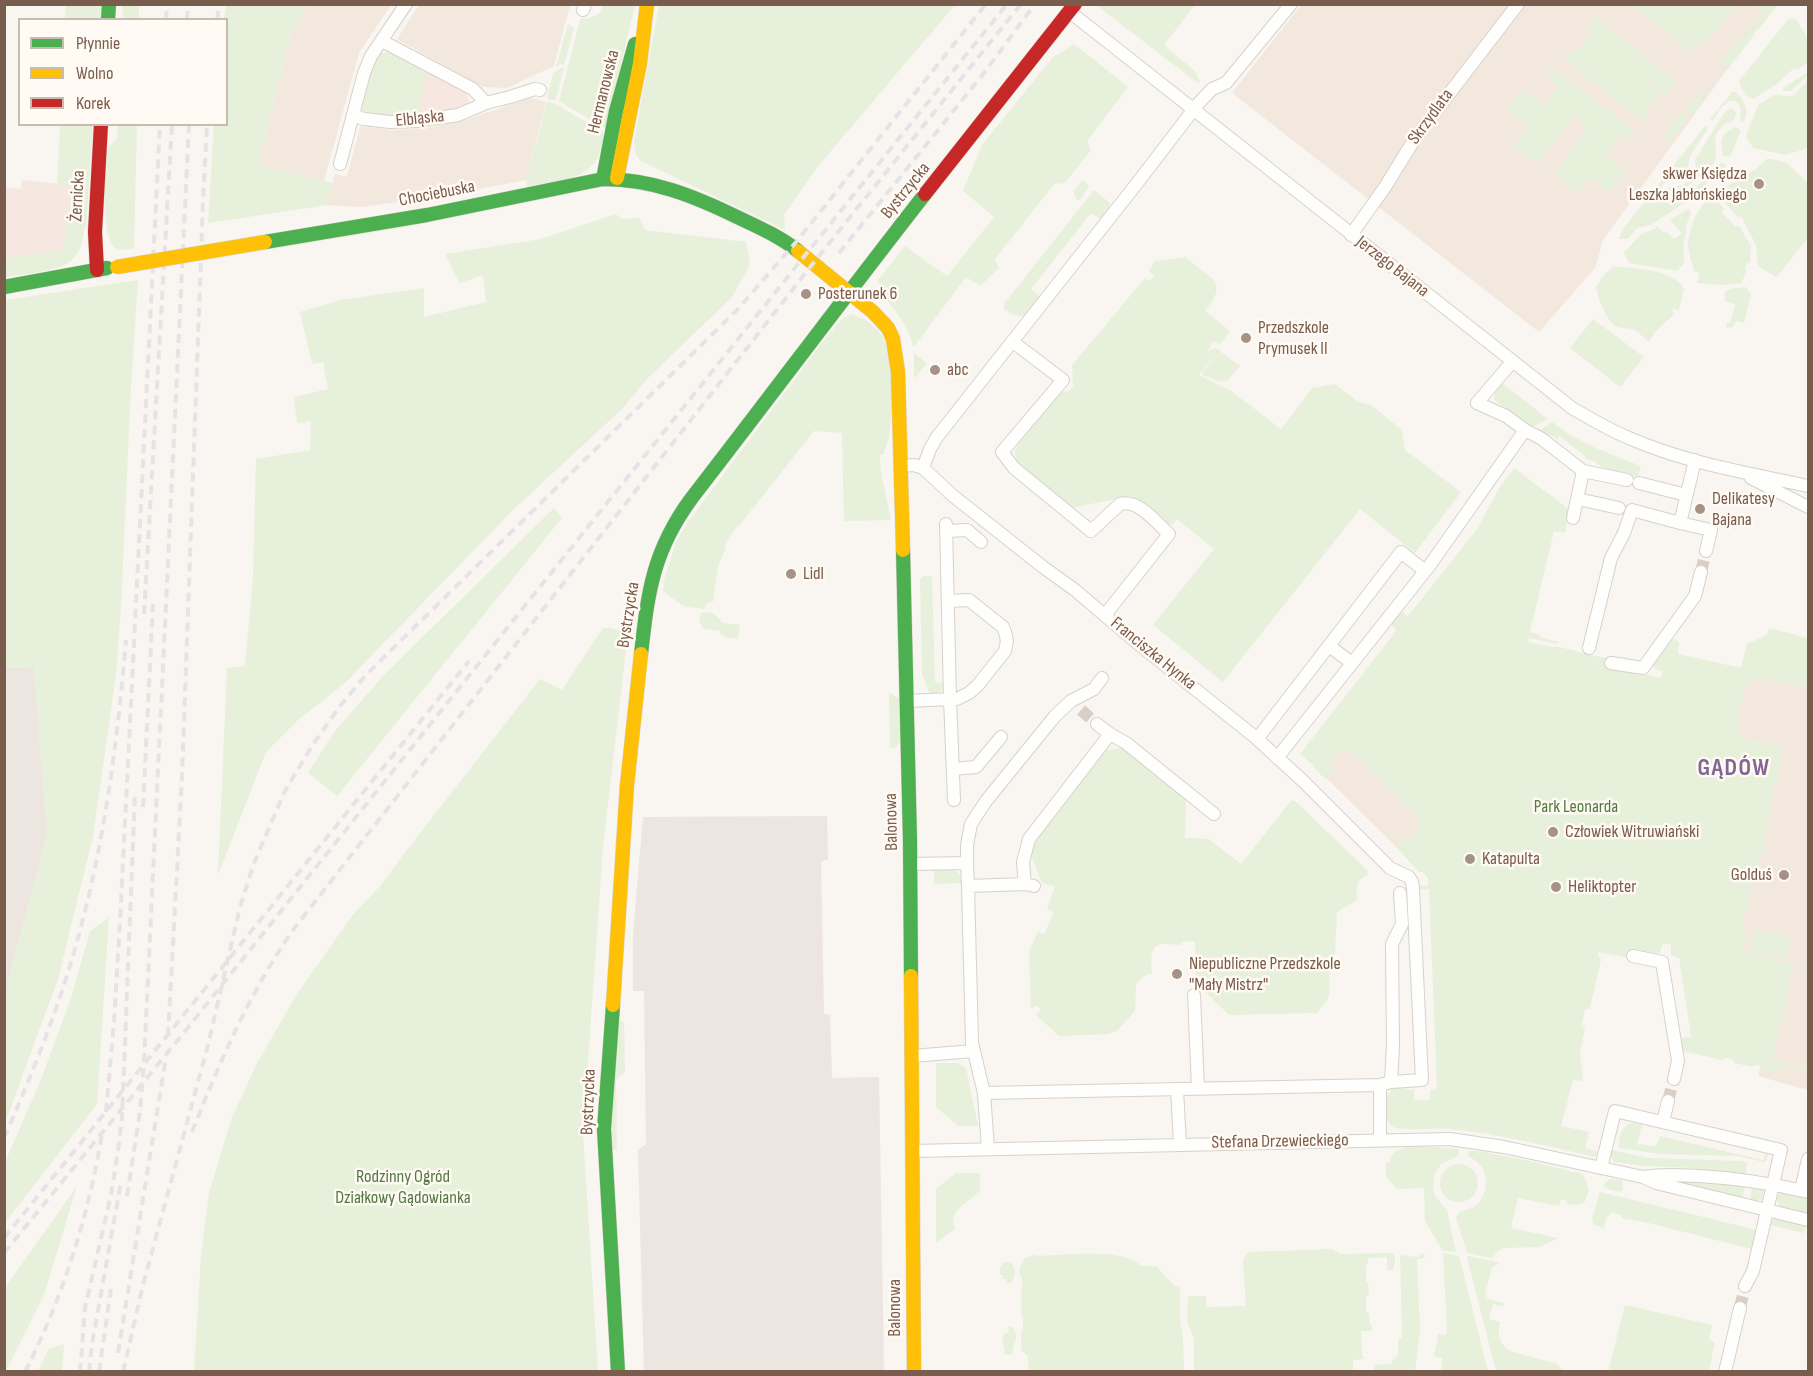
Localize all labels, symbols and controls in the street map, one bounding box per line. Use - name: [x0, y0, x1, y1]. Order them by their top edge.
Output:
- legend: [18, 18, 228, 126]
- text: Płynnie: [76, 33, 120, 54]
- street label: Hermanowska: [583, 48, 625, 136]
- text: Wolno: [76, 63, 113, 84]
- street label: Skrzydlata: [1404, 85, 1458, 149]
- text: Korek: [76, 93, 110, 114]
- street label: Elbląska: [395, 106, 445, 132]
- street label: Bystrzycka: [877, 158, 935, 224]
- place label: skwer Księdza Leszka Jabłońskiego: [1629, 163, 1747, 206]
- street label: Żernicka: [66, 170, 90, 222]
- street label: Chociebuska: [397, 176, 477, 212]
- marker: skwer Księdza Leszka Jabłońskiego: [1752, 177, 1766, 191]
- street label: Jerzego Bajana: [1351, 232, 1433, 302]
- place label: Posterunek 6: [818, 283, 897, 305]
- marker: Posterunek 6: [799, 287, 813, 301]
- place label: Przedszkole Prymusek II: [1258, 317, 1329, 360]
- marker: Przedszkole Prymusek II: [1239, 331, 1253, 345]
- place label: abc: [947, 359, 969, 381]
- marker: abc: [928, 363, 942, 377]
- place label: Delikatesy Bajana: [1712, 488, 1775, 530]
- marker: Delikatesy Bajana: [1693, 502, 1707, 516]
- place label: Lidl: [803, 563, 824, 585]
- marker: Lidl: [784, 567, 798, 581]
- street label: Bystrzycka: [613, 581, 645, 649]
- street label: Franciszka Hynka: [1106, 613, 1200, 695]
- district label: GĄDÓW: [1698, 755, 1770, 783]
- street label: Balonowa: [881, 793, 903, 851]
- park label: Park Leonarda: [1534, 796, 1618, 818]
- place label: Człowiek Witruwiański: [1565, 821, 1699, 843]
- marker: Człowiek Witruwiański: [1546, 825, 1560, 839]
- place label: Katapulta: [1482, 848, 1540, 870]
- marker: Katapulta: [1463, 852, 1477, 866]
- place label: Golduś: [1731, 864, 1772, 886]
- marker: Golduś: [1777, 868, 1791, 882]
- place label: Heliktopter: [1568, 876, 1636, 898]
- marker: Heliktopter: [1549, 880, 1563, 894]
- place label: Niepubliczne Przedszkole "Mały Mistrz": [1189, 953, 1341, 996]
- marker: Niepubliczne Przedszkole "Mały Mistrz": [1170, 967, 1184, 981]
- street label: Bystrzycka: [577, 1068, 601, 1136]
- street label: Stefana Drzewieckiego: [1211, 1130, 1349, 1154]
- park label: Rodzinny Ogród Działkowy Gądowianka: [335, 1166, 471, 1208]
- street label: Balonowa: [884, 1279, 906, 1337]

